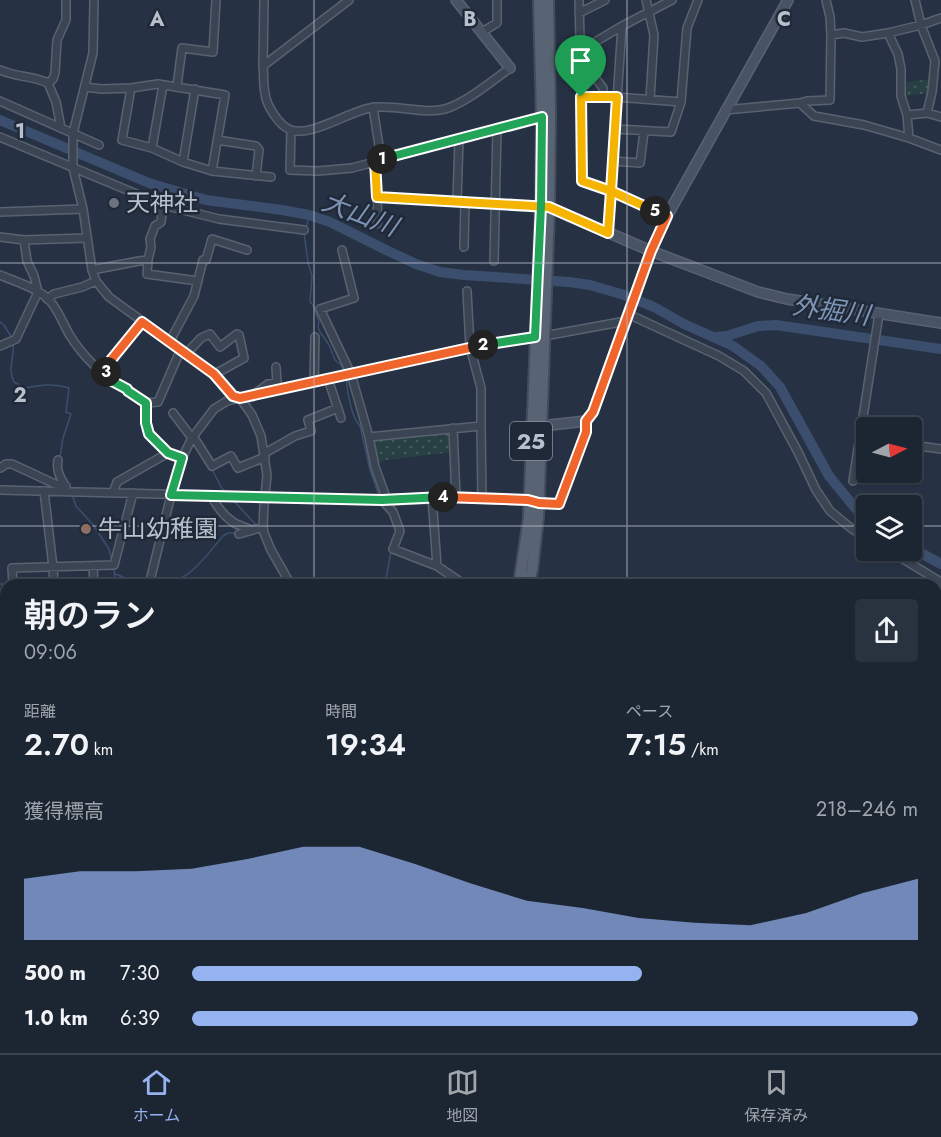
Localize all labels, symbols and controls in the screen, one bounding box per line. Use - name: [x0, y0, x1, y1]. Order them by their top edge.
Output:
- text: A: [149, 5, 165, 34]
- text: B: [463, 5, 477, 34]
- text: C: [777, 5, 791, 34]
- pin: [555, 35, 606, 97]
- icon: arrive: [564, 44, 597, 77]
- text: 1: [15, 117, 25, 146]
- pin: 1: [367, 144, 397, 174]
- text: 1: [378, 147, 386, 170]
- water label: 大山川: [317, 182, 406, 247]
- place label: 天神社: [126, 185, 198, 220]
- marker: 天神社: [107, 196, 121, 210]
- pin: 5: [640, 196, 670, 226]
- text: 5: [650, 199, 660, 222]
- water label: 外掘川: [790, 286, 875, 335]
- pin: 2: [468, 330, 498, 360]
- text: 2: [478, 333, 488, 356]
- pin: 3: [91, 357, 121, 387]
- text: 3: [101, 360, 111, 383]
- text: 2: [13, 381, 27, 410]
- north arrow: [856, 417, 922, 483]
- map controls: [856, 417, 922, 561]
- road number: 25: [510, 422, 552, 460]
- pin: 4: [428, 482, 458, 512]
- text: 4: [437, 485, 449, 508]
- button: layers: [856, 495, 922, 561]
- place label: 牛山幼稚園: [98, 511, 218, 546]
- marker: 牛山幼稚園: [79, 522, 93, 536]
- text: 朝のラン: [24, 592, 156, 639]
- button: share: [855, 599, 918, 662]
- text: 09:06: [24, 638, 77, 667]
- text: 距離: [24, 700, 56, 723]
- text: 時間: [325, 700, 357, 723]
- text: ペース: [626, 700, 673, 723]
- text: 2.70: [24, 723, 89, 766]
- text: 19:34: [325, 723, 406, 766]
- text: 7:15: [626, 723, 686, 766]
- text: km: [89, 738, 113, 761]
- text: /km: [686, 738, 719, 761]
- text: 218–246 m: [816, 795, 918, 824]
- text: 獲得標高: [24, 797, 104, 826]
- text: 500 m: [24, 959, 86, 988]
- text: 7:30: [120, 959, 159, 988]
- text: 1.0 km: [24, 1004, 88, 1033]
- text: 6:39: [120, 1004, 160, 1033]
- tab: ホーム: [133, 1066, 180, 1127]
- tab: 地図: [446, 1066, 479, 1127]
- tab: 保存済み: [744, 1066, 808, 1127]

